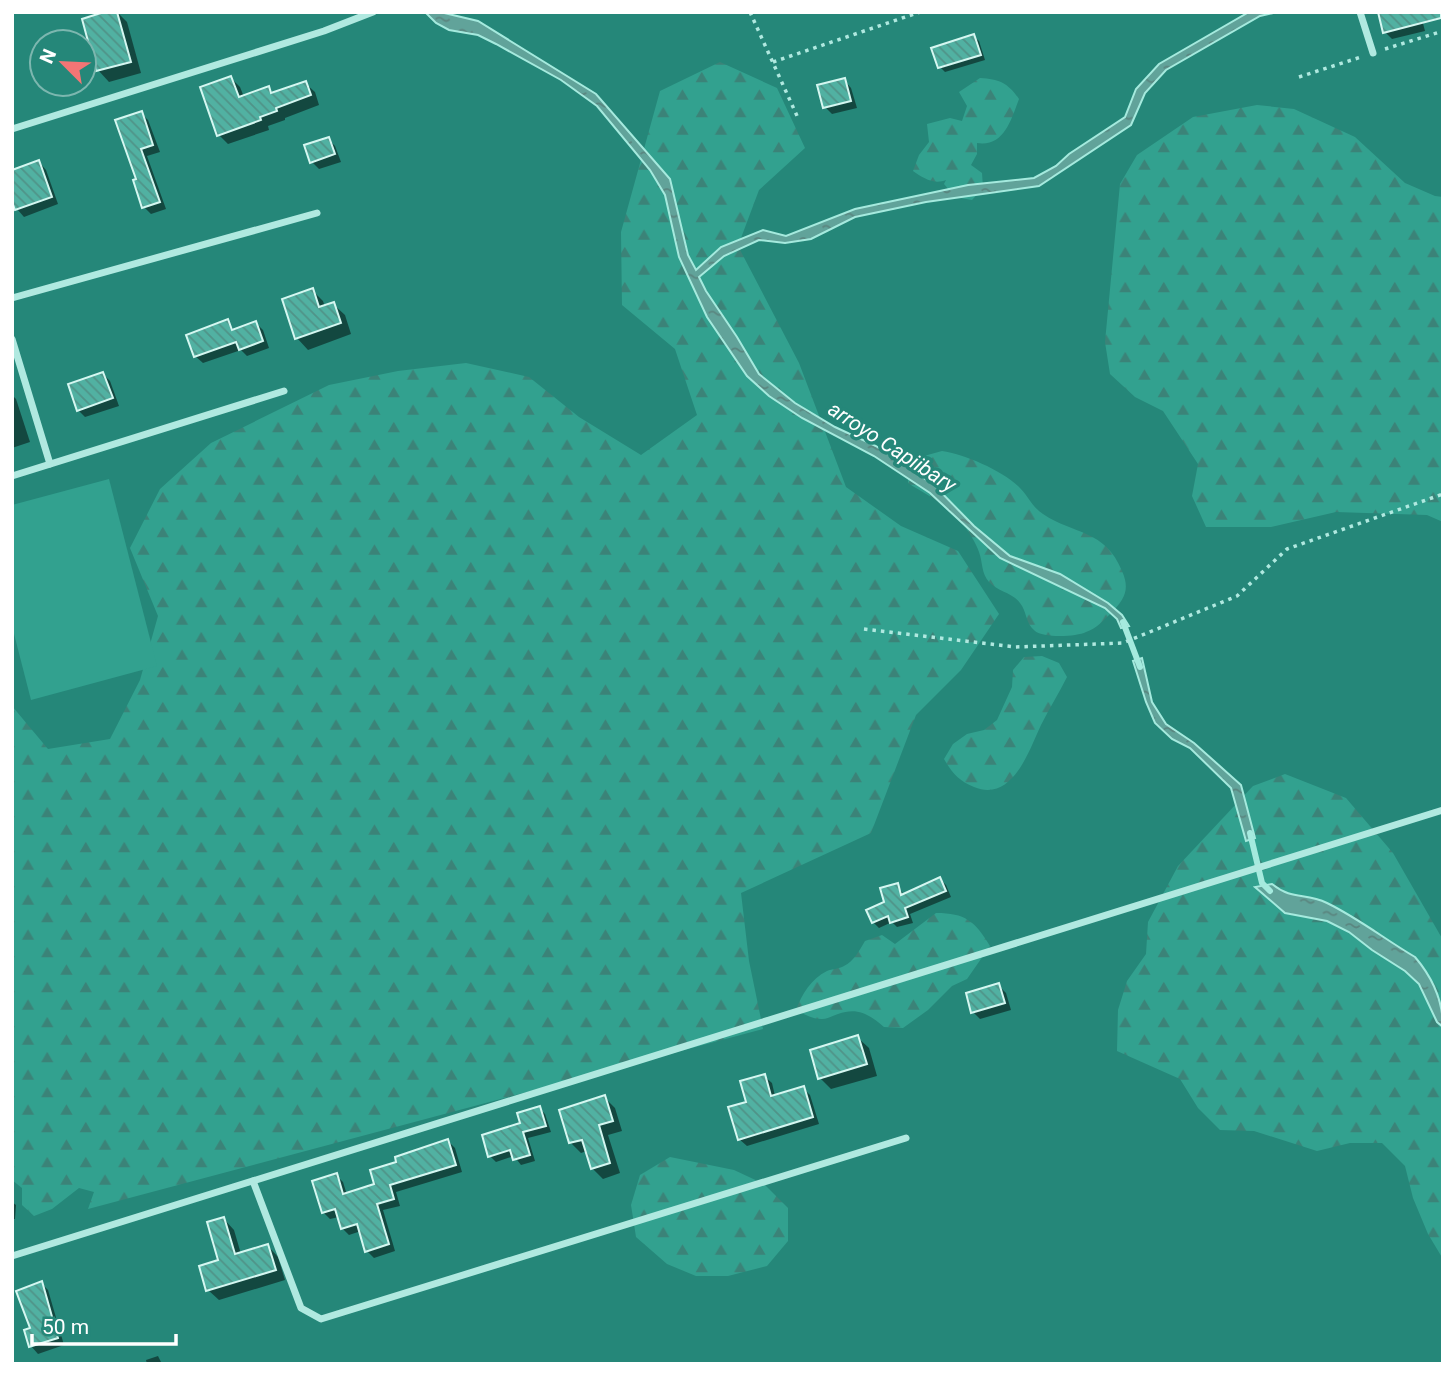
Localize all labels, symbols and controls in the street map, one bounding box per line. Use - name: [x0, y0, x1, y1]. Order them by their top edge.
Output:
- north arrow: [28, 28, 98, 98]
- text: N: [35, 45, 61, 67]
- water label: arroyo Capiibary: [824, 397, 961, 498]
- scale bar: [32, 1302, 175, 1346]
- text: 50 m: [42, 1315, 89, 1339]

